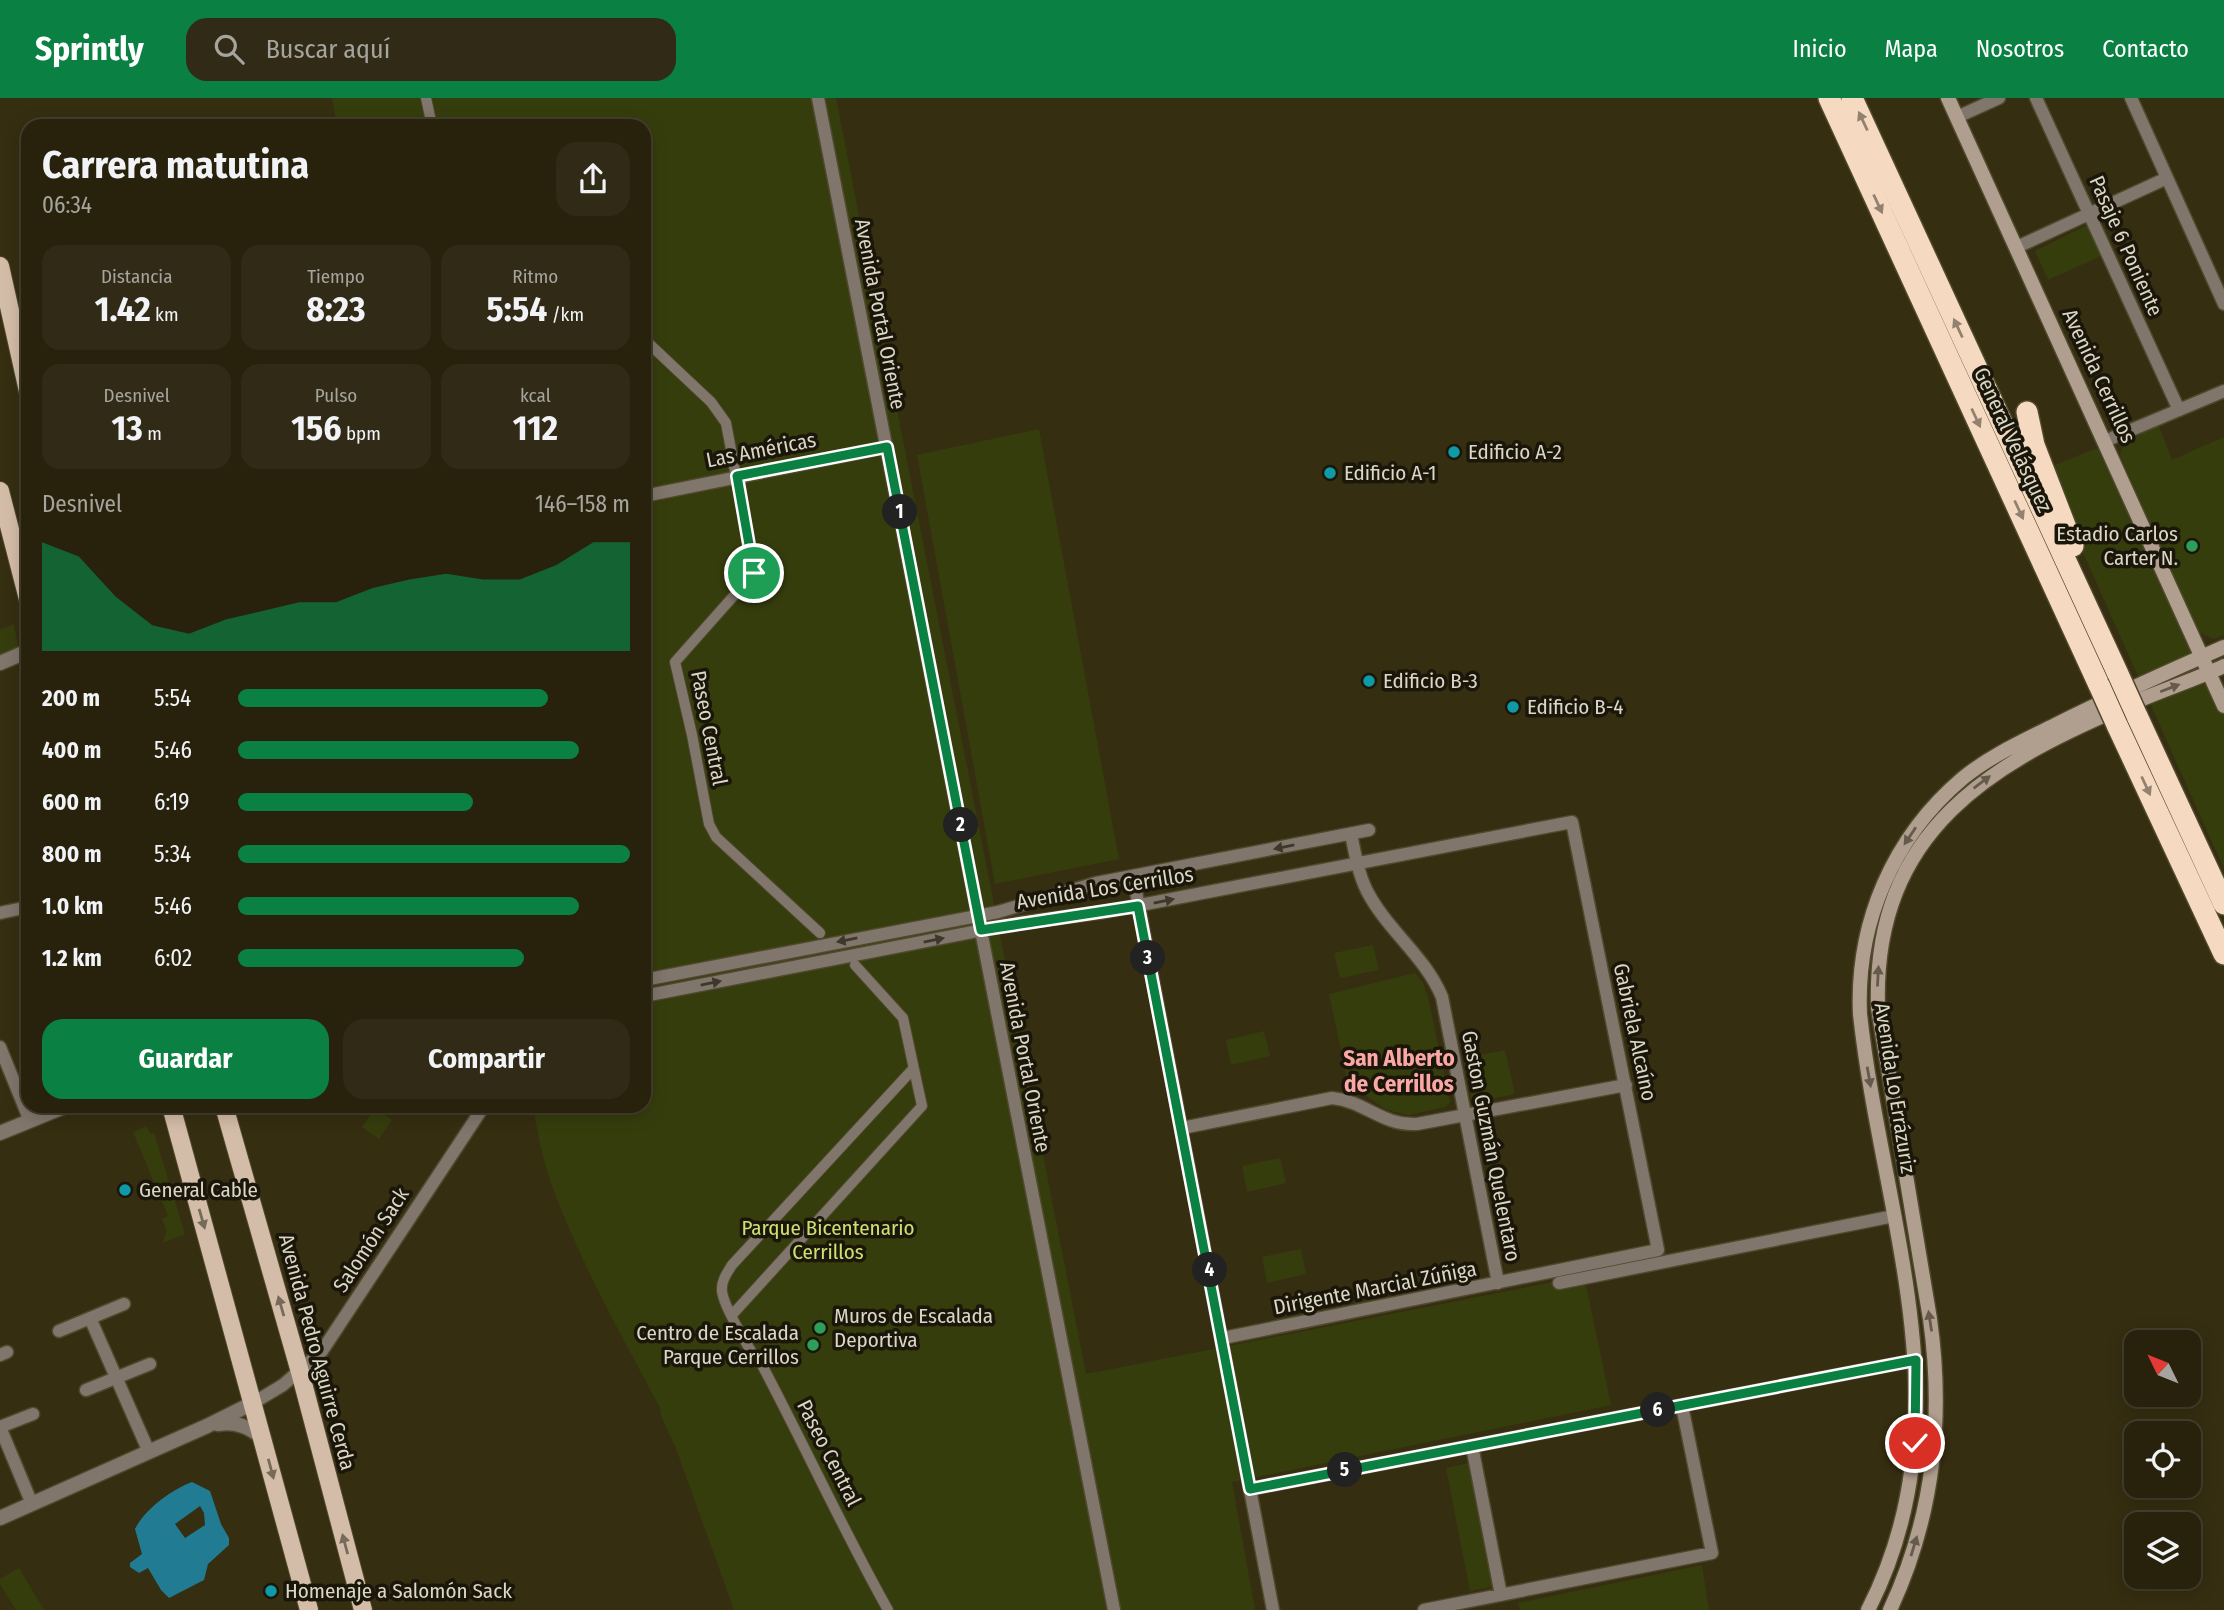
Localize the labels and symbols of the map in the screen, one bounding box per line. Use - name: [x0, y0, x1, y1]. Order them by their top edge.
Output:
- one-way arrow: [1857, 111, 1868, 132]
- street label: Pasaje 6 Poniente: [2083, 172, 2169, 320]
- one-way arrow: [1873, 194, 1884, 215]
- street label: Avenida Portal Oriente: [849, 216, 911, 412]
- street label: Avenida Cerrillos: [2057, 305, 2141, 447]
- one-way arrow: [1952, 318, 1964, 338]
- street label: General Velásquez: [1968, 363, 2058, 517]
- one-way arrow: [1971, 407, 1982, 428]
- street label: Las Américas: [704, 427, 818, 473]
- place label: Edificio A-2: [1468, 439, 1562, 465]
- marker: Edificio A-2: [1446, 444, 1462, 460]
- place label: Edificio A-1: [1344, 460, 1437, 486]
- marker: Edificio A-1: [1322, 465, 1338, 481]
- pin: 1: [883, 494, 918, 530]
- one-way arrow: [2013, 500, 2024, 520]
- place label: Estadio Carlos Carter N.: [2056, 521, 2178, 571]
- marker: Estadio Carlos Carter N.: [2184, 538, 2200, 554]
- pin: [724, 543, 784, 603]
- street label: Paseo Central: [685, 668, 733, 788]
- place label: Edificio B-3: [1383, 668, 1478, 694]
- marker: Edificio B-3: [1361, 673, 1377, 689]
- one-way arrow: [2159, 682, 2180, 693]
- place label: Edificio B-4: [1527, 694, 1623, 720]
- marker: Edificio B-4: [1505, 699, 1521, 715]
- one-way arrow: [1973, 776, 1991, 790]
- one-way arrow: [2141, 776, 2152, 797]
- pin: 2: [944, 808, 978, 842]
- one-way arrow: [1903, 827, 1917, 845]
- one-way arrow: [1273, 841, 1295, 852]
- street label: Avenida Los Cerrillos: [1015, 861, 1195, 915]
- one-way arrow: [1153, 895, 1175, 906]
- one-way arrow: [923, 934, 945, 945]
- one-way arrow: [836, 935, 858, 946]
- pin: 3: [1130, 940, 1166, 976]
- street label: Avenida Portal Oriente: [994, 959, 1056, 1155]
- street label: Gabriela Alcaíno: [1608, 961, 1662, 1103]
- one-way arrow: [1872, 965, 1883, 987]
- one-way arrow: [700, 977, 722, 988]
- street label: Avenida Lo Errázuriz: [1869, 1001, 1921, 1175]
- street label: Gaston Guzmán Quelentaro: [1456, 1028, 1526, 1264]
- district label: San Alberto de Cerrillos: [1343, 1044, 1455, 1098]
- one-way arrow: [1864, 1066, 1875, 1088]
- place label: General Cable: [139, 1177, 258, 1203]
- marker: General Cable: [117, 1182, 133, 1198]
- street label: Salomón Sack: [328, 1183, 415, 1297]
- one-way arrow: [198, 1209, 208, 1230]
- park label: Parque Bicentenario Cerrillos: [741, 1215, 915, 1265]
- street label: Avenida Pedro Aguirre Cerda: [273, 1231, 361, 1473]
- pin: 4: [1192, 1252, 1228, 1288]
- street label: Dirigente Marcial Zúñiga: [1271, 1256, 1479, 1320]
- one-way arrow: [275, 1295, 286, 1317]
- place label: Muros de Escalada Deportiva: [834, 1303, 993, 1353]
- one-way arrow: [1924, 1310, 1935, 1332]
- place label: Centro de Escalada Parque Cerrillos: [636, 1320, 799, 1370]
- marker: Muros de Escalada Deportiva: [812, 1320, 828, 1336]
- north arrow: [2124, 1330, 2202, 1407]
- marker: Centro de Escalada Parque Cerrillos: [805, 1337, 821, 1353]
- pin: 6: [1640, 1392, 1676, 1428]
- street label: Paseo Central: [791, 1395, 867, 1511]
- pin: [1885, 1413, 1945, 1473]
- pin: 5: [1328, 1452, 1362, 1488]
- one-way arrow: [267, 1458, 277, 1479]
- one-way arrow: [339, 1533, 350, 1555]
- one-way arrow: [1910, 1536, 1920, 1557]
- place label: Homenaje a Salomón Sack: [285, 1578, 512, 1604]
- marker: Homenaje a Salomón Sack: [263, 1583, 279, 1599]

